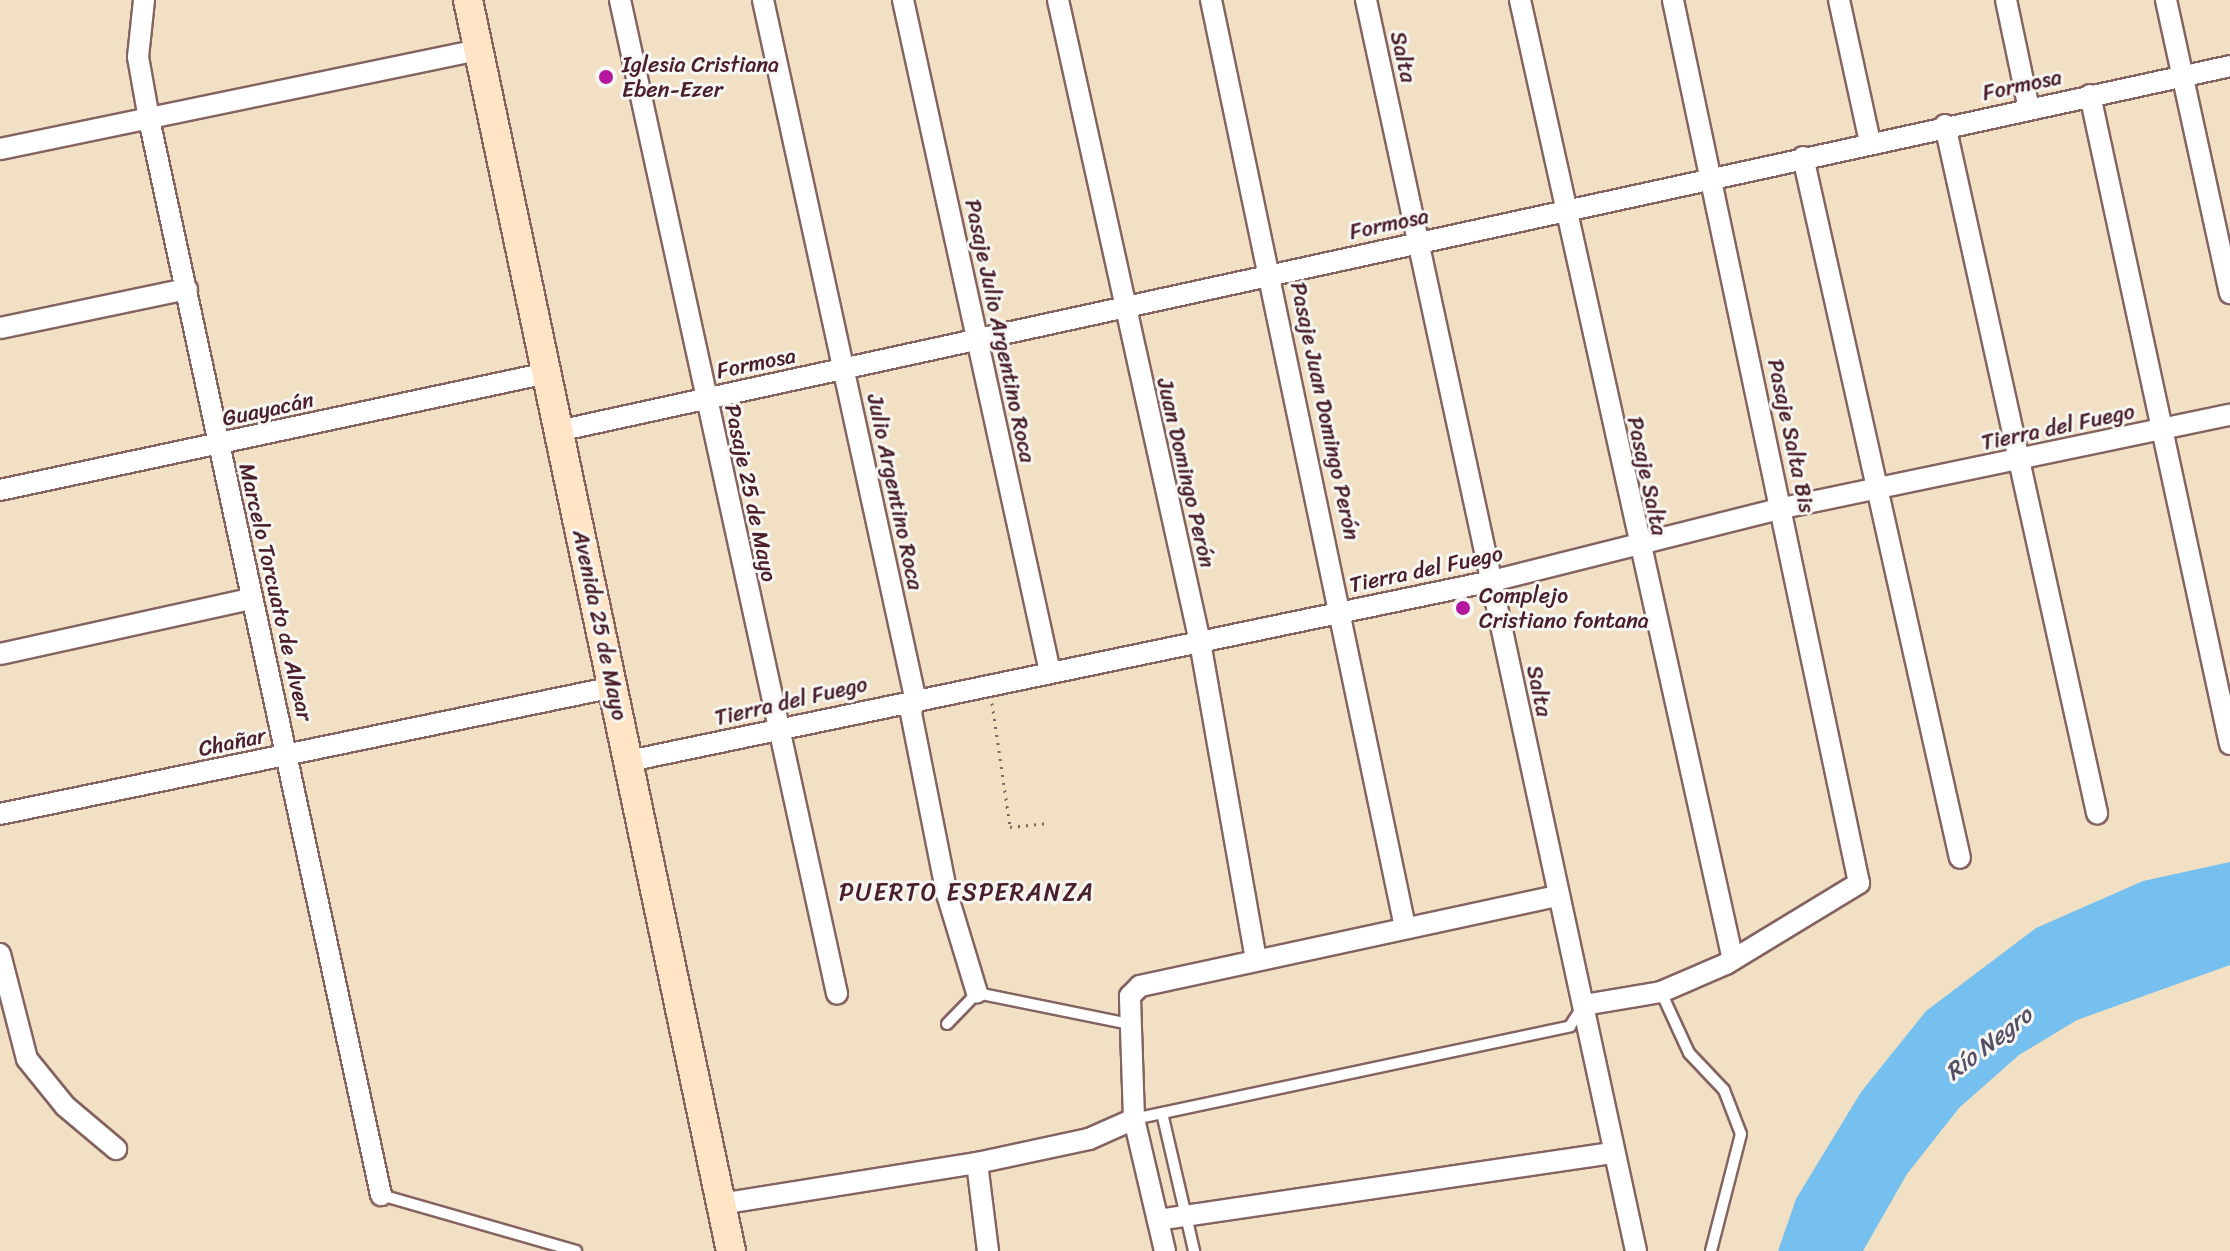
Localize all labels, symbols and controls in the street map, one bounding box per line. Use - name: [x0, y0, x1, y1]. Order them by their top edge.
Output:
- street label: Salta: [1384, 29, 1422, 85]
- place label: Iglesia Cristiana Eben-Ezer: [622, 51, 779, 102]
- street label: Formosa: [1980, 64, 2064, 106]
- marker: Iglesia Cristiana Eben-Ezer: [597, 68, 615, 86]
- street label: Pasaje Julio Argentino Roca: [959, 197, 1041, 465]
- street label: Formosa: [1347, 203, 1431, 245]
- street label: Pasaje Juan Domingo Perón: [1285, 279, 1365, 543]
- street label: Formosa: [714, 342, 798, 384]
- street label: Pasaje Salta Bis: [1762, 357, 1820, 515]
- street label: Juan Domingo Perón: [1151, 375, 1221, 571]
- street label: Guayacán: [220, 386, 316, 432]
- street label: Julio Argentino Roca: [861, 392, 929, 592]
- street label: Tierra del Fuego: [1979, 398, 2137, 456]
- street label: Pasaje 25 de Mayo: [719, 402, 783, 584]
- street label: Pasaje Salta: [1622, 414, 1672, 538]
- street label: Marcelo Torcuato de Alvear: [233, 460, 319, 724]
- street label: Avenida 25 de Mayo: [567, 527, 633, 723]
- street label: Tierra del Fuego: [1347, 540, 1505, 598]
- place label: Complejo Cristiano fontana: [1479, 582, 1648, 634]
- marker: Complejo Cristiano fontana: [1454, 599, 1472, 617]
- street label: Salta: [1521, 663, 1557, 719]
- street label: Tierra del Fuego: [712, 671, 870, 731]
- street label: Chañar: [196, 722, 268, 762]
- district label: PUERTO ESPERANZA: [839, 879, 1095, 907]
- water label: Río Negro: [1940, 1001, 2038, 1087]

